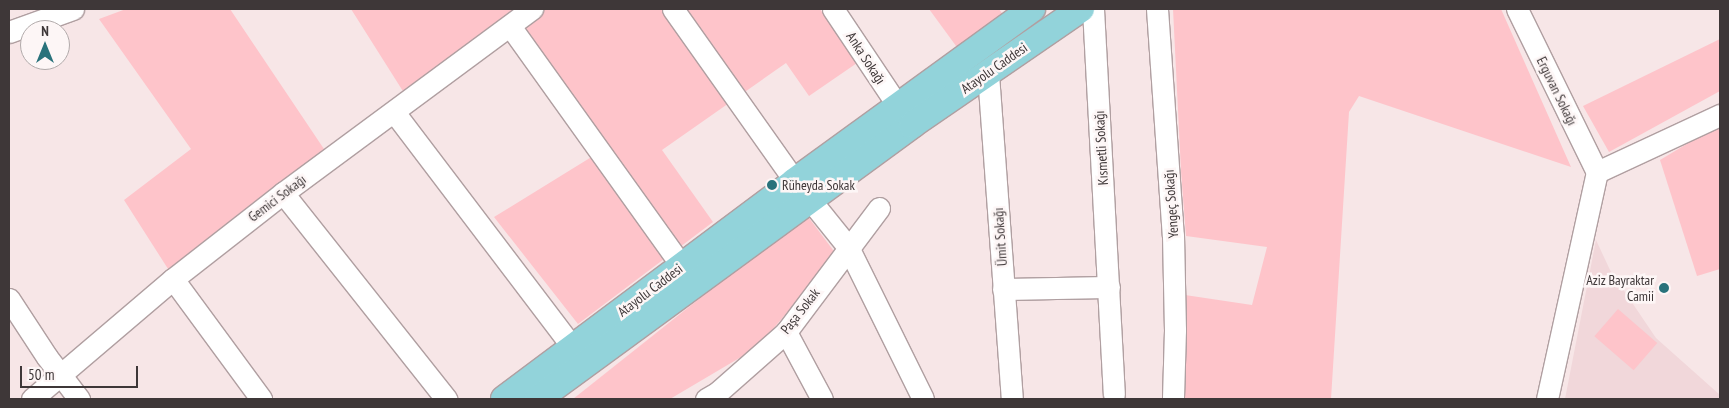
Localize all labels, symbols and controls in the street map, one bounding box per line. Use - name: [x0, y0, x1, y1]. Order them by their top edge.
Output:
- north arrow: [20, 20, 70, 70]
- text: N: [41, 22, 49, 40]
- street label: Anka Sokağı: [843, 29, 889, 87]
- street label: Atayolu Caddesi: [958, 39, 1030, 97]
- street label: Erguvan Sokağı: [1533, 54, 1581, 128]
- street label: Kısmetli Sokağı: [1091, 110, 1111, 186]
- street label: Yengeç Sokağı: [1160, 169, 1182, 239]
- street label: Gemici Sokağı: [245, 171, 309, 225]
- place label: Rüheyda Sokak: [782, 177, 855, 193]
- marker: Rüheyda Sokak: [766, 179, 778, 191]
- street label: Ümit Sokağı: [990, 207, 1010, 267]
- street label: Atayolu Caddesi: [614, 260, 686, 320]
- place label: Aziz Bayraktar Camii: [1586, 272, 1654, 304]
- marker: Aziz Bayraktar Camii: [1658, 282, 1670, 294]
- street label: Paşa Sokak: [777, 285, 823, 337]
- scale bar: [22, 356, 140, 388]
- text: 50 m: [28, 365, 54, 384]

